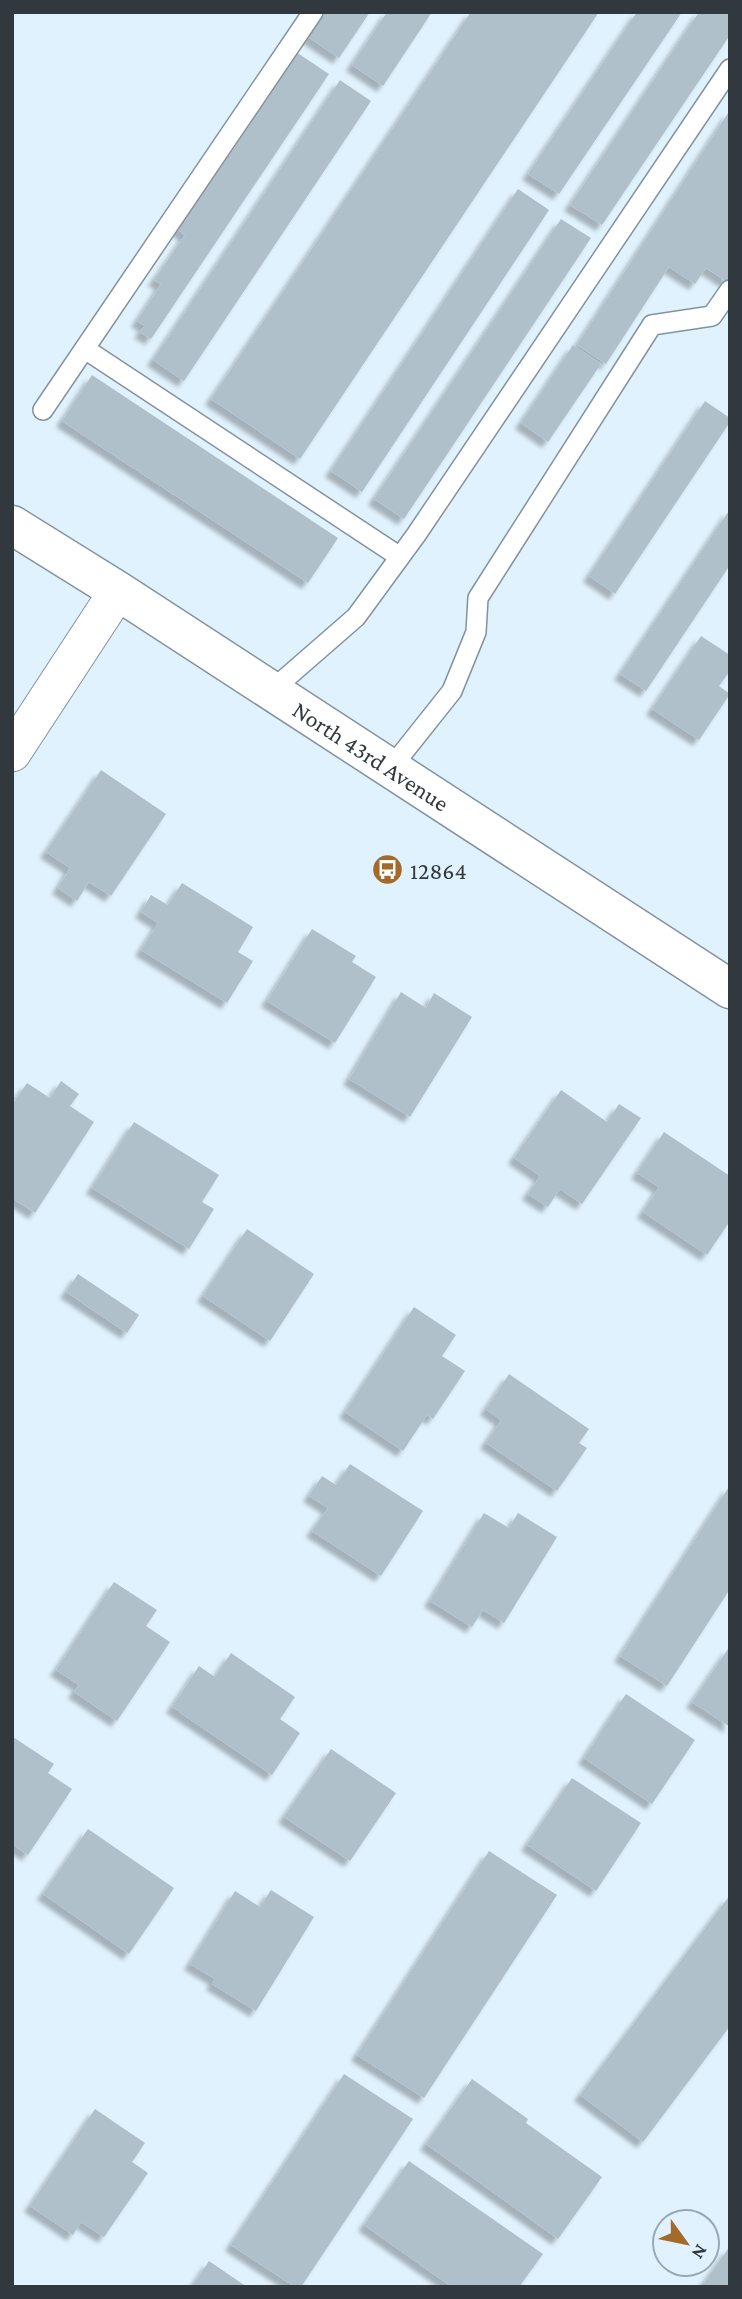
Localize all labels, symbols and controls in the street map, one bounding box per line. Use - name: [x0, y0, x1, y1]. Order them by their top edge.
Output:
- street label: North 43rd Avenue: [288, 695, 454, 816]
- bus stop icon: 12864: [370, 853, 404, 887]
- place label: 12864: [410, 857, 467, 884]
- north arrow: [651, 2208, 721, 2278]
- text: N: [687, 2241, 712, 2263]

